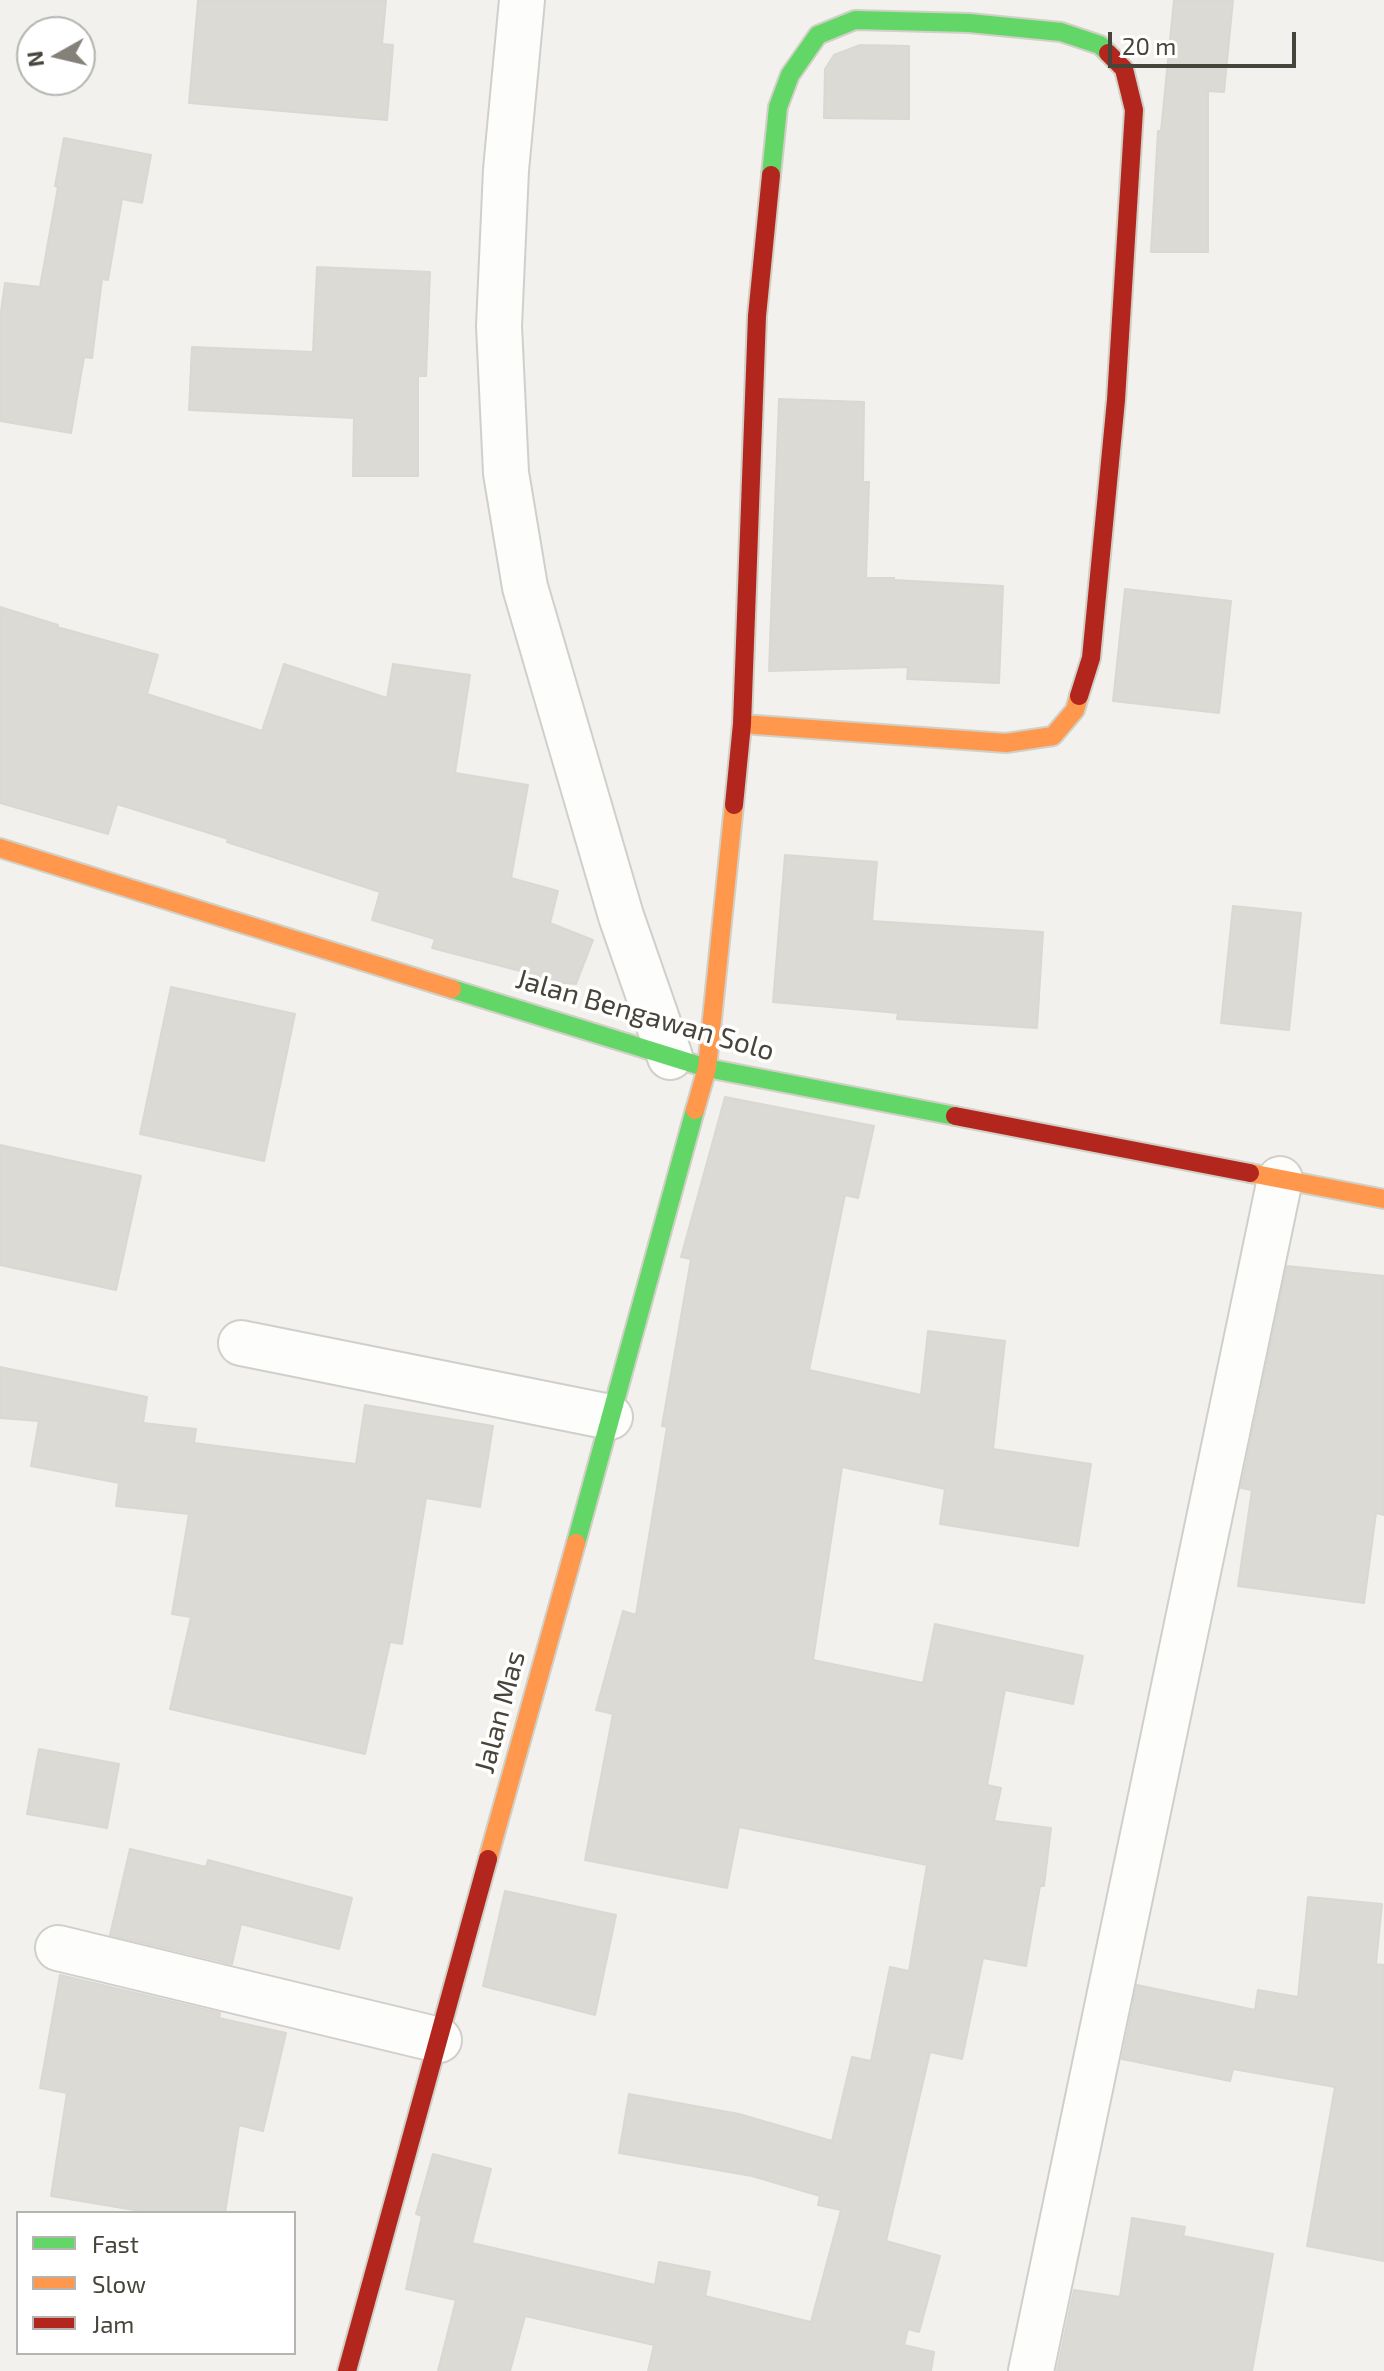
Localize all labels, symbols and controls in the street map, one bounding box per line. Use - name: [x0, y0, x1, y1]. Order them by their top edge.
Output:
- north arrow: [16, 16, 96, 96]
- scale bar: [1112, 16, 1300, 66]
- text: 20 m: [1122, 31, 1176, 60]
- text: N: [20, 49, 48, 69]
- street label: Jalan Bengawan Solo: [512, 962, 778, 1068]
- street label: Jalan Mas: [468, 1647, 532, 1777]
- legend: [16, 2211, 296, 2355]
- text: Fast: [92, 2229, 139, 2258]
- text: Slow: [92, 2269, 146, 2298]
- text: Jam: [92, 2309, 134, 2338]

